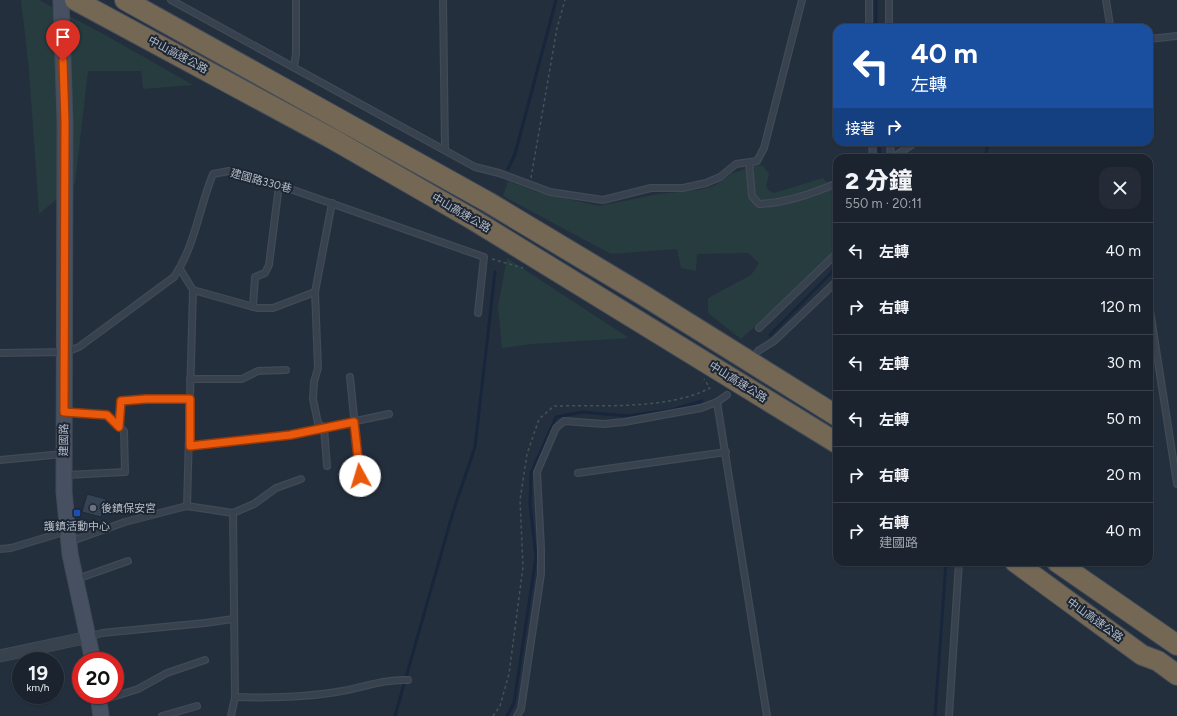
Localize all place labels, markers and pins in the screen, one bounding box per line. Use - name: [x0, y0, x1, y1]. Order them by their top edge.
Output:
- pin: [46, 20, 80, 61]
- place label: 後鎮保安宮: [101, 502, 156, 515]
- marker: 後鎮保安宮: [88, 503, 98, 513]
- marker: 護鎮活動中心: [72, 508, 82, 518]
- place label: 護鎮活動中心: [44, 520, 110, 533]

